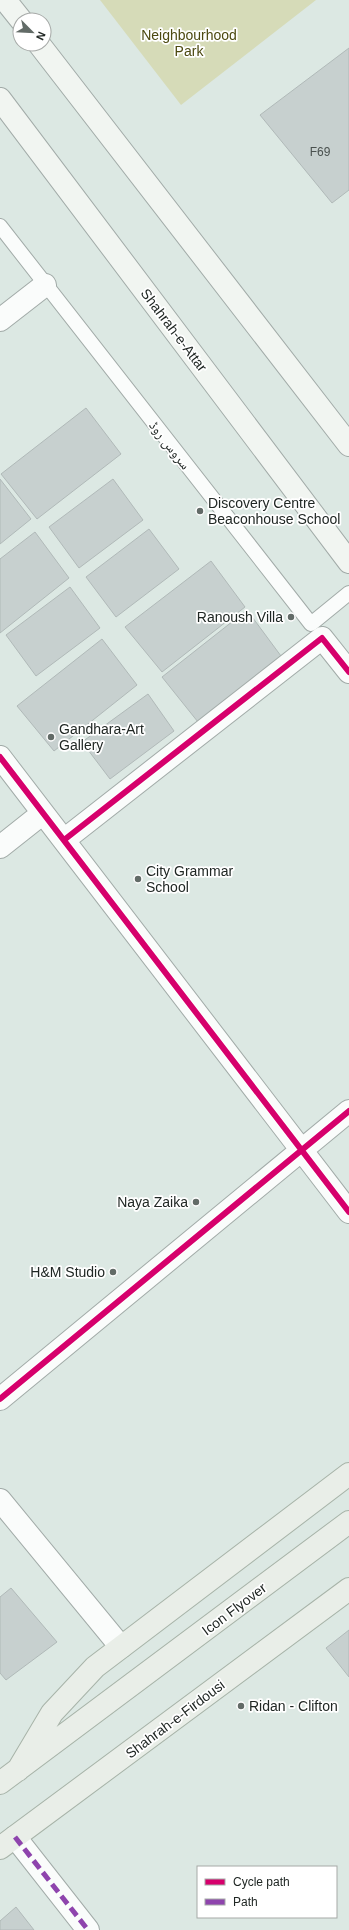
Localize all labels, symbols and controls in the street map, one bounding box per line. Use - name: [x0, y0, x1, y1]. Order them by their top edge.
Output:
- north arrow: [12, 12, 52, 52]
- park label: Neighbourhood Park: [141, 27, 237, 59]
- text: N: [34, 30, 48, 42]
- house number: F69: [310, 145, 331, 159]
- street label: Shahrah-e-Attar: [138, 285, 211, 375]
- street label: سروس روڈ: [145, 418, 194, 473]
- place label: Discovery Centre Beaconhouse School: [208, 495, 340, 527]
- marker: Discovery Centre Beaconhouse School: [195, 506, 205, 516]
- place label: Ranoush Villa: [197, 609, 283, 625]
- marker: Ranoush Villa: [286, 612, 296, 622]
- place label: Gandhara-Art Gallery: [59, 721, 144, 753]
- marker: Gandhara-Art Gallery: [46, 732, 56, 742]
- place label: City Grammar School: [146, 863, 233, 895]
- marker: City Grammar School: [133, 874, 143, 884]
- place label: Naya Zaika: [117, 1194, 188, 1210]
- marker: Naya Zaika: [191, 1197, 201, 1207]
- place label: H&M Studio: [30, 1264, 105, 1280]
- marker: H&M Studio: [108, 1267, 118, 1277]
- street label: Icon Flyover: [199, 1579, 270, 1638]
- street label: Shahrah-e-Firdousi: [122, 1677, 228, 1761]
- place label: Ridan - Clifton: [249, 1698, 338, 1714]
- marker: Ridan - Clifton: [236, 1701, 246, 1711]
- legend: [197, 1866, 337, 1918]
- text: Cycle path: [233, 1875, 290, 1889]
- text: Path: [233, 1895, 258, 1909]

